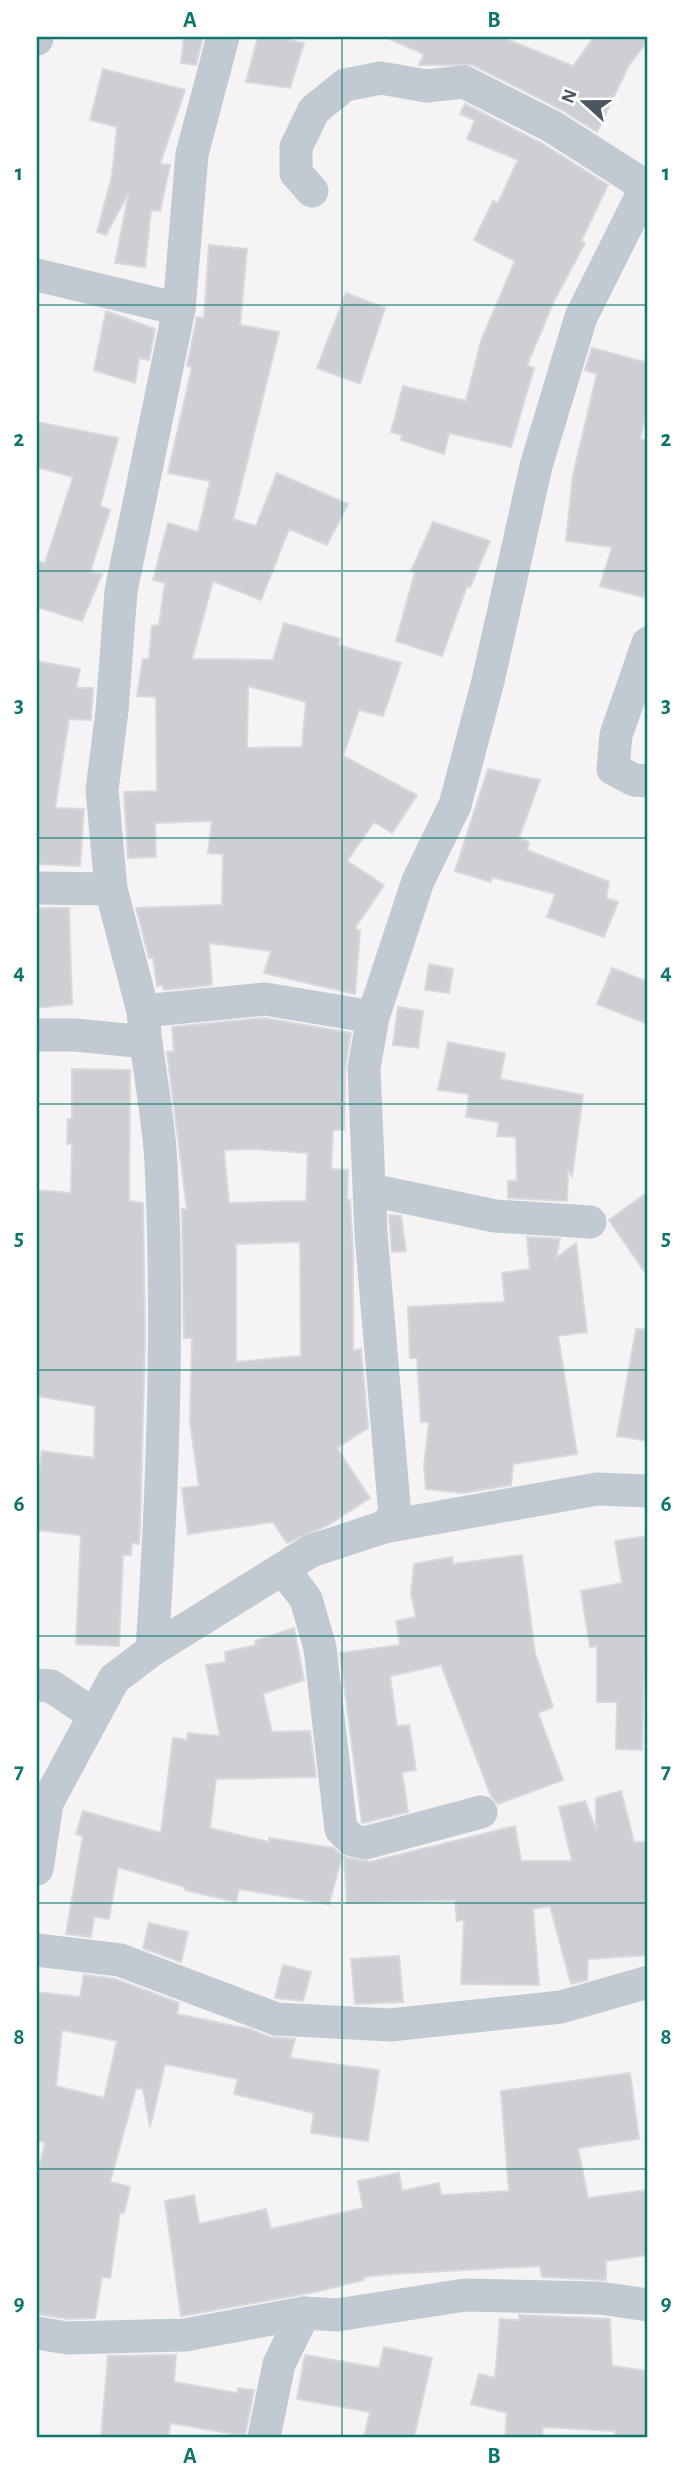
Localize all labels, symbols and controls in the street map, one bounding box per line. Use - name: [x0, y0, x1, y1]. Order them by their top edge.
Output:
- text: A: [183, 9, 197, 32]
- text: B: [487, 9, 501, 32]
- north arrow: [548, 66, 618, 136]
- text: N: [558, 87, 581, 106]
- text: 1: [15, 162, 23, 185]
- text: 1: [662, 162, 670, 185]
- text: 2: [14, 428, 25, 451]
- text: 2: [661, 428, 672, 451]
- text: 3: [14, 694, 24, 717]
- text: 3: [661, 694, 671, 717]
- text: 4: [13, 961, 25, 984]
- text: 4: [660, 961, 672, 984]
- text: 5: [14, 1227, 24, 1250]
- text: 5: [661, 1227, 671, 1250]
- text: 6: [13, 1493, 25, 1516]
- text: 6: [660, 1493, 672, 1516]
- text: 7: [14, 1760, 24, 1783]
- text: 7: [661, 1760, 671, 1783]
- text: 8: [13, 2026, 25, 2049]
- text: 8: [660, 2026, 672, 2049]
- text: 9: [13, 2292, 25, 2315]
- text: 9: [660, 2292, 672, 2315]
- text: A: [183, 2445, 197, 2468]
- text: B: [487, 2445, 501, 2468]

